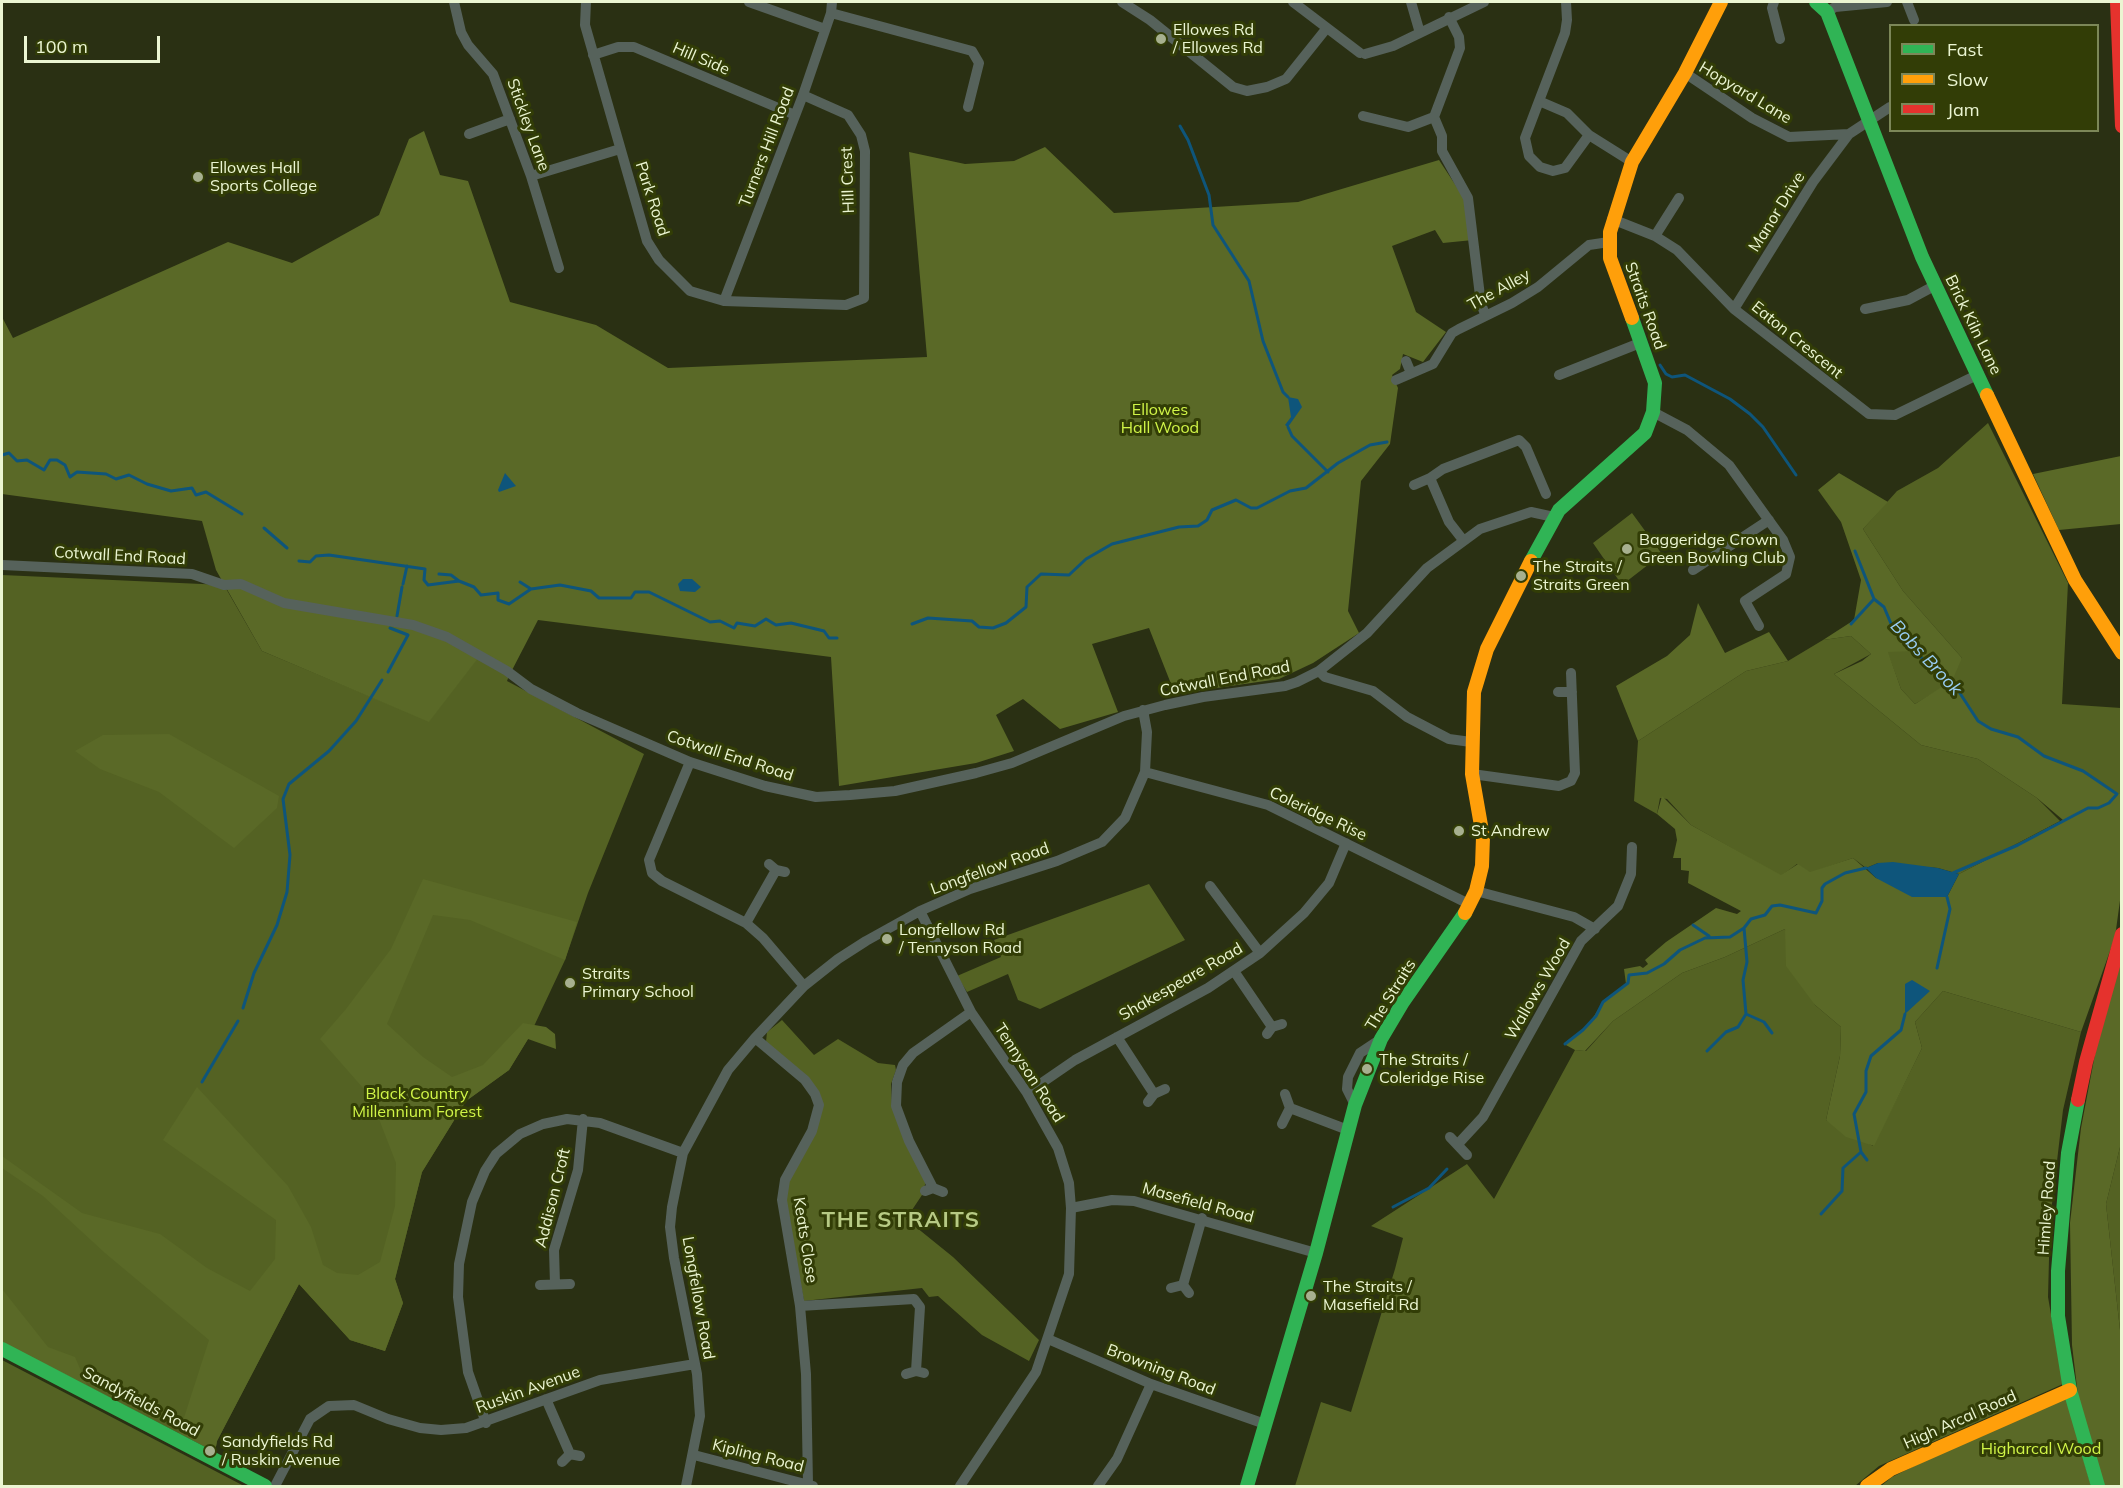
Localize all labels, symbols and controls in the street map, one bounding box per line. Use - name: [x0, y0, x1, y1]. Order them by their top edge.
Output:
- place label: Ellowes Rd / Ellowes Rd: [1173, 20, 1263, 58]
- scale bar: [27, 24, 164, 62]
- legend: [1889, 24, 2099, 132]
- marker: Ellowes Rd / Ellowes Rd: [1154, 32, 1168, 46]
- text: 100 m: [35, 35, 88, 58]
- street label: Hill Side: [670, 38, 732, 80]
- text: Fast: [1947, 38, 1983, 61]
- street label: Hopyard Lane: [1695, 58, 1795, 128]
- text: Slow: [1947, 68, 1988, 91]
- street label: Stickley Lane: [502, 76, 554, 174]
- street label: Turners Hill Road: [735, 84, 799, 210]
- text: Jam: [1947, 98, 1980, 121]
- street label: Hill Crest: [837, 146, 859, 214]
- place label: Ellowes Hall Sports College: [210, 158, 317, 196]
- street label: Park Road: [631, 159, 673, 239]
- street label: Manor Drive: [1745, 169, 1809, 255]
- marker: Ellowes Hall Sports College: [191, 170, 205, 184]
- street label: Straits Road: [1620, 260, 1670, 352]
- street label: The Alley: [1464, 265, 1534, 315]
- street label: Brick Kiln Lane: [1941, 272, 2005, 378]
- street label: Eaton Crescent: [1748, 297, 1846, 383]
- park label: Ellowes Hall Wood: [1121, 400, 1199, 438]
- place label: Baggeridge Crown Green Bowling Club: [1639, 530, 1786, 568]
- marker: Baggeridge Crown Green Bowling Club: [1620, 542, 1634, 556]
- street label: Cotwall End Road: [54, 543, 186, 569]
- place label: The Straits / Straits Green: [1533, 557, 1630, 595]
- marker: The Straits / Straits Green: [1514, 569, 1528, 583]
- water label: Bobs Brook: [1886, 616, 1966, 700]
- street label: Cotwall End Road: [1158, 657, 1292, 701]
- street label: Cotwall End Road: [664, 726, 796, 786]
- street label: Coleridge Rise: [1266, 783, 1370, 845]
- place label: St Andrew: [1471, 821, 1550, 841]
- marker: St Andrew: [1452, 824, 1466, 838]
- street label: Longfellow Road: [928, 839, 1052, 899]
- place label: Longfellow Rd / Tennyson Road: [899, 920, 1022, 958]
- marker: Longfellow Rd / Tennyson Road: [880, 932, 894, 946]
- street label: Wallows Wood: [1501, 935, 1575, 1043]
- street label: Shakespeare Road: [1116, 939, 1246, 1025]
- street label: The Straits: [1362, 956, 1420, 1034]
- place label: Straits Primary School: [582, 964, 694, 1002]
- marker: Straits Primary School: [563, 976, 577, 990]
- street label: Tennyson Road: [990, 1020, 1068, 1126]
- place label: The Straits / Coleridge Rise: [1379, 1050, 1484, 1088]
- marker: The Straits / Coleridge Rise: [1360, 1062, 1374, 1076]
- park label: Black Country Millennium Forest: [352, 1084, 482, 1122]
- street label: Addison Croft: [531, 1146, 575, 1250]
- street label: Himley Road: [2034, 1160, 2060, 1256]
- street label: Masefield Road: [1140, 1179, 1256, 1227]
- street label: Keats Close: [789, 1196, 821, 1284]
- district label: THE STRAITS: [822, 1207, 980, 1233]
- street label: Longfellow Road: [678, 1235, 718, 1361]
- place label: The Straits / Masefield Rd: [1323, 1277, 1419, 1315]
- marker: The Straits / Masefield Rd: [1304, 1289, 1318, 1303]
- street label: Browning Road: [1104, 1340, 1218, 1400]
- street label: Ruskin Avenue: [473, 1362, 583, 1418]
- street label: Sandyfields Road: [79, 1363, 203, 1441]
- street label: High Arcal Road: [1901, 1387, 2019, 1453]
- place label: Sandyfields Rd / Ruskin Avenue: [222, 1432, 340, 1470]
- street label: Kipling Road: [710, 1435, 806, 1477]
- park label: Higharcal Wood: [1981, 1439, 2101, 1459]
- marker: Sandyfields Rd / Ruskin Avenue: [203, 1444, 217, 1458]

